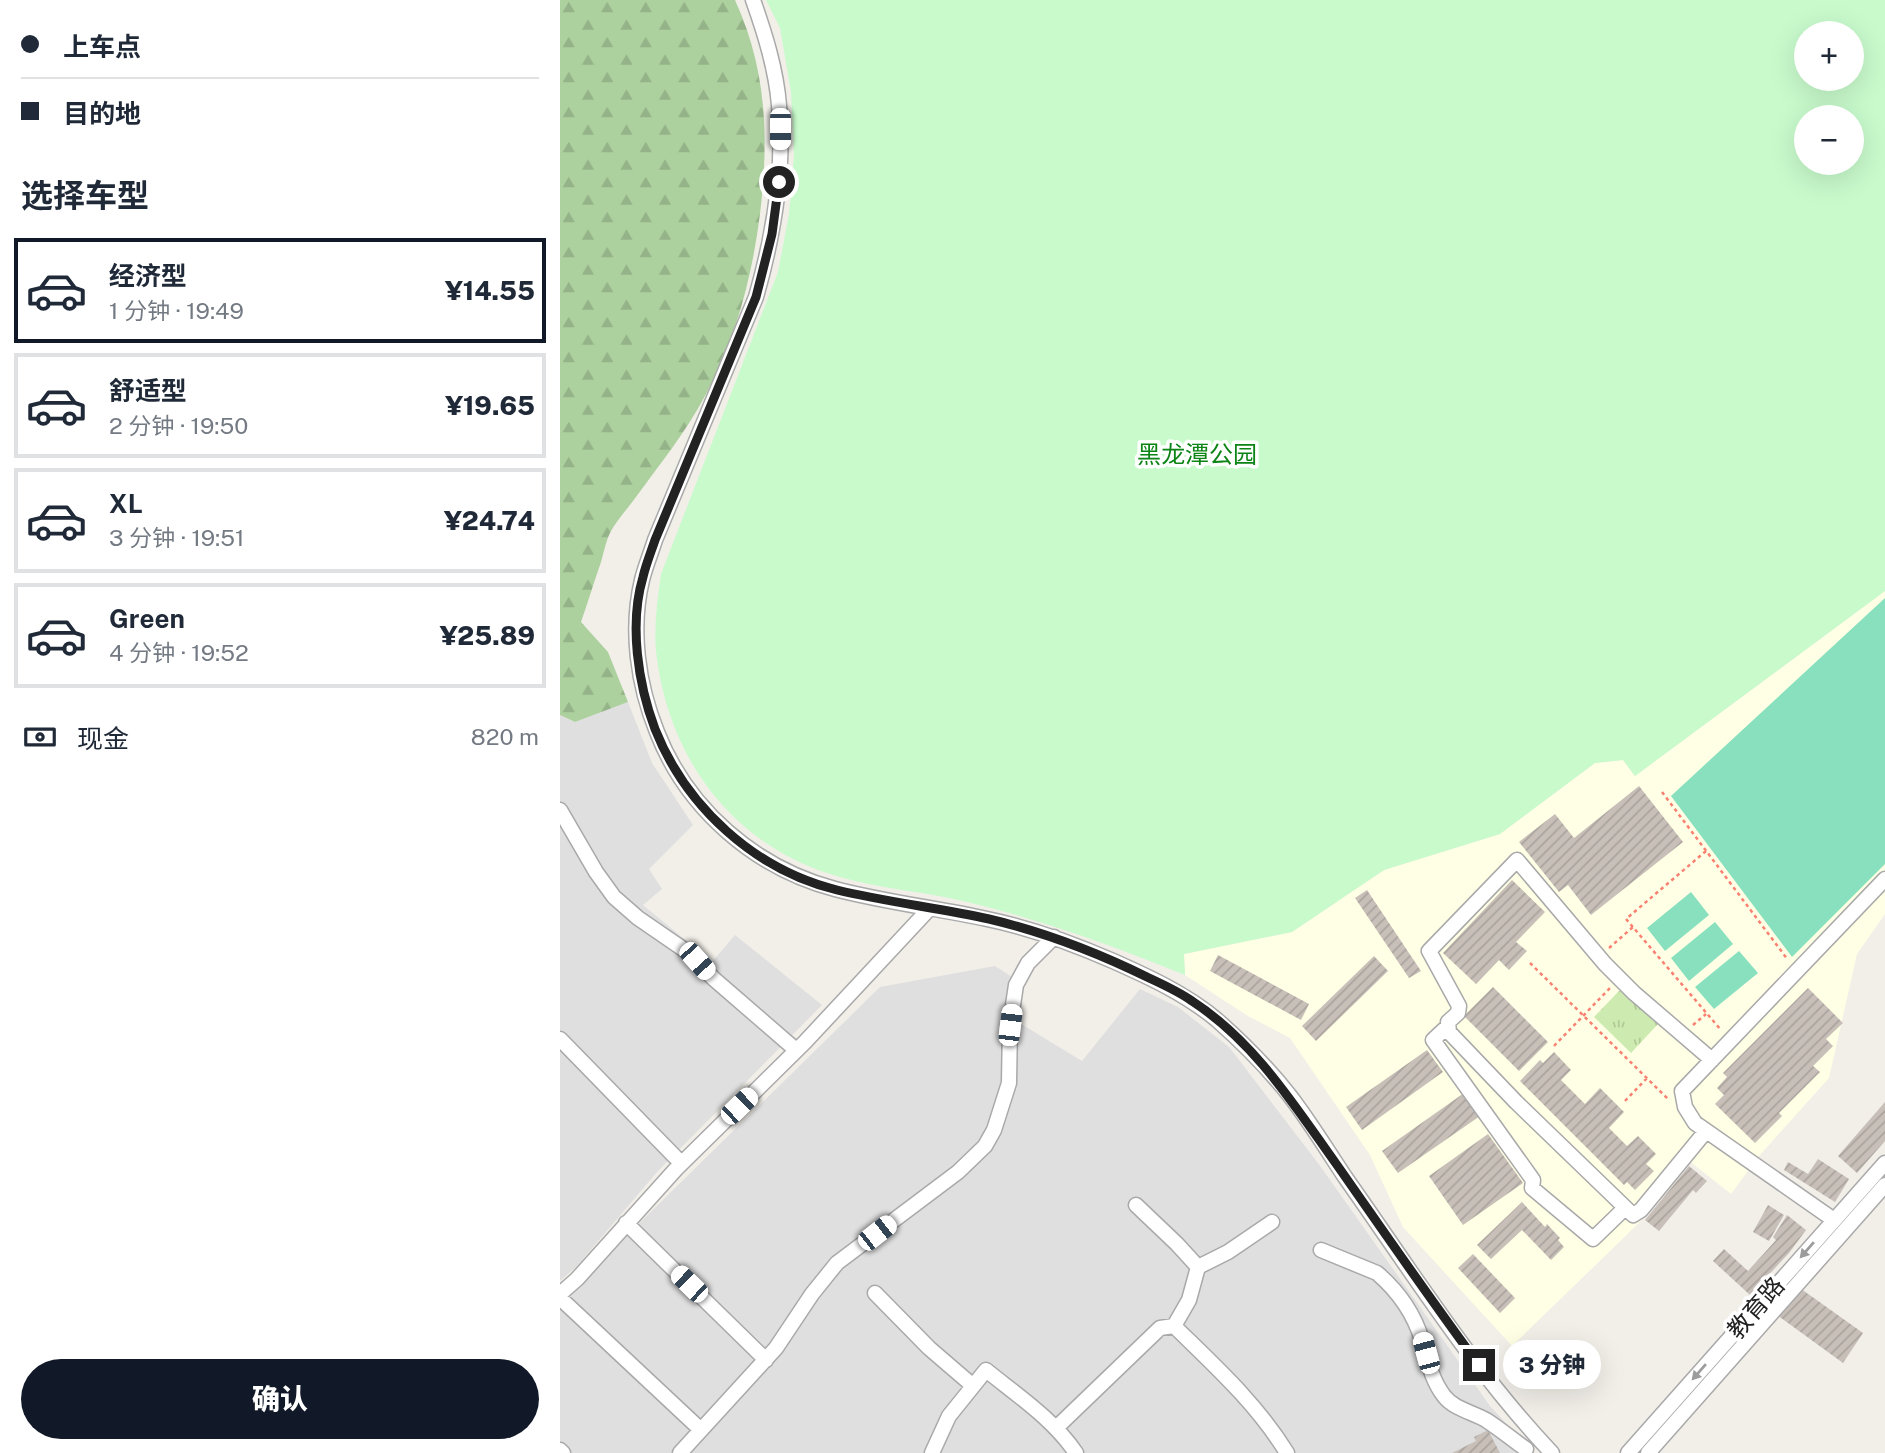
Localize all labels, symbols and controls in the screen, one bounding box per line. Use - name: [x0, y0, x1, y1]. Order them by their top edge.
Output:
- map controls: [1794, 21, 1864, 175]
- button: +: [1794, 21, 1864, 91]
- text: 上车点: [63, 31, 141, 62]
- text: 目的地: [63, 98, 141, 129]
- button: −: [1794, 105, 1864, 175]
- car: [770, 108, 791, 150]
- route start: [763, 166, 795, 198]
- text: 选择车型: [21, 177, 149, 214]
- icon: car: [25, 259, 88, 322]
- text: 经济型: [109, 260, 187, 291]
- text: ¥14.55: [445, 275, 535, 306]
- text: 1 分钟 · 19:49: [109, 297, 244, 324]
- icon: car: [25, 374, 88, 437]
- text: 舒适型: [109, 375, 187, 406]
- text: ¥19.65: [445, 390, 535, 421]
- text: 2 分钟 · 19:50: [109, 412, 248, 439]
- park label: 黑龙潭公园: [1137, 440, 1257, 468]
- text: XL: [109, 488, 143, 519]
- icon: car: [25, 489, 88, 552]
- text: ¥24.74: [444, 505, 535, 536]
- text: 3 分钟 · 19:51: [109, 524, 244, 551]
- text: Green: [109, 603, 185, 634]
- icon: car: [25, 604, 88, 667]
- text: ¥25.89: [440, 620, 535, 651]
- text: 4 分钟 · 19:52: [109, 639, 249, 666]
- icon: cash: [21, 718, 59, 756]
- text: 现金: [77, 723, 129, 754]
- text: 820 m: [471, 723, 539, 750]
- car: [676, 938, 719, 984]
- car: [998, 1003, 1023, 1047]
- car: [717, 1084, 762, 1128]
- car: [854, 1212, 901, 1254]
- one-way arrow: [1799, 1241, 1815, 1259]
- car: [667, 1262, 712, 1306]
- street label: 教育路: [1721, 1271, 1789, 1344]
- car: [1411, 1330, 1442, 1376]
- callout: 3 分钟: [1504, 1340, 1602, 1390]
- route end: [1463, 1349, 1495, 1381]
- text: 3 分钟: [1519, 1351, 1585, 1378]
- button: 确认: [21, 1359, 539, 1439]
- one-way arrow: [1691, 1363, 1707, 1381]

